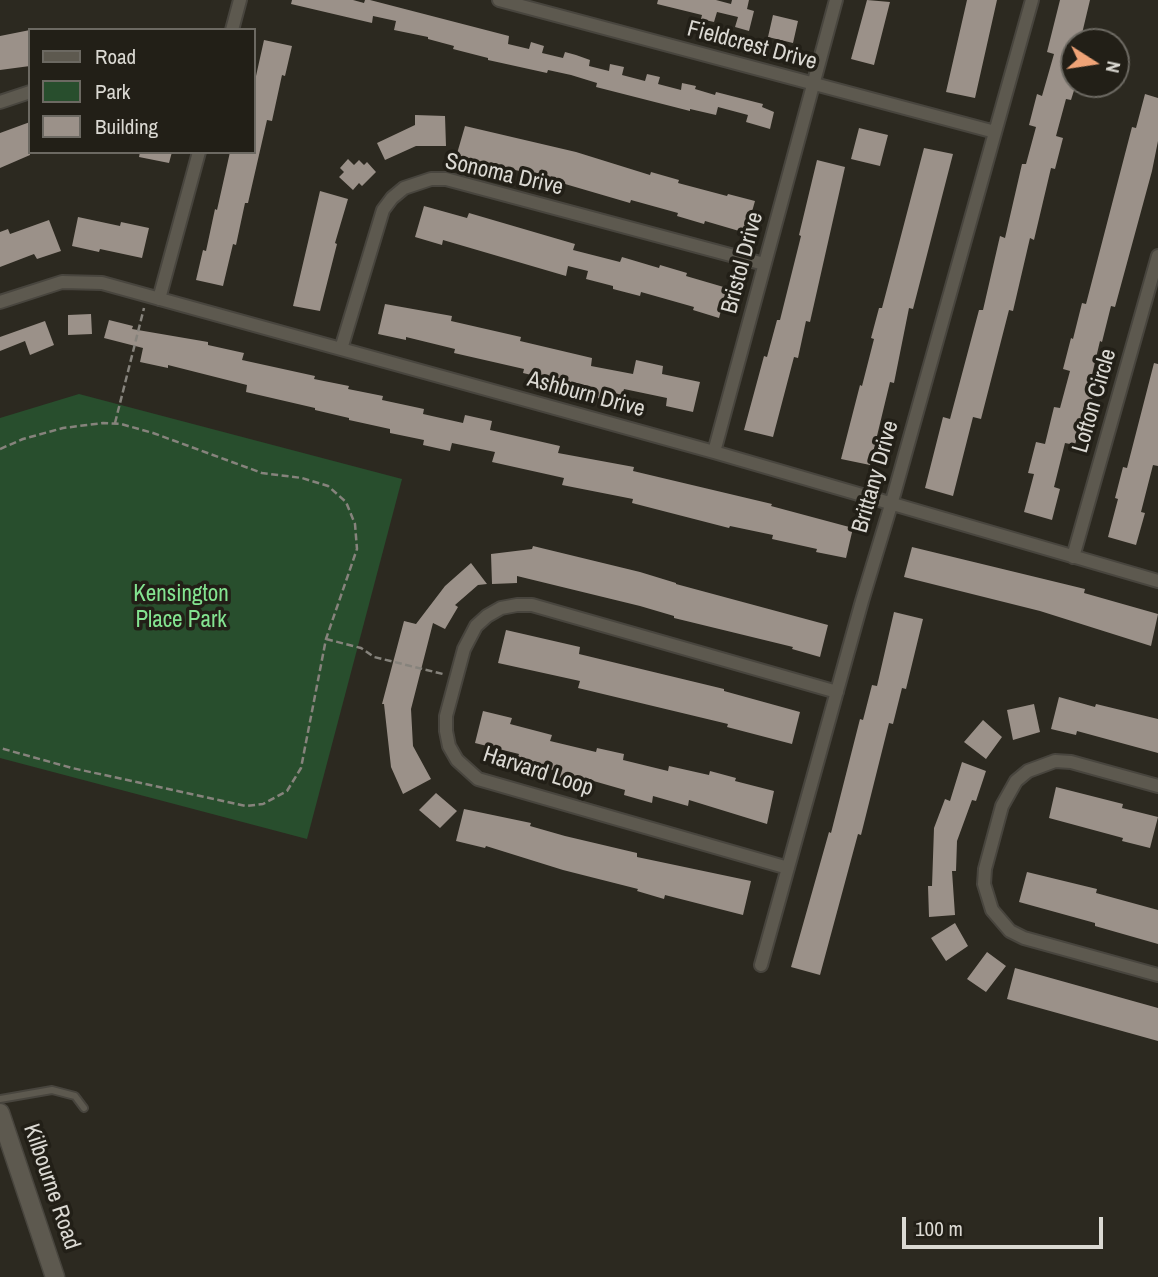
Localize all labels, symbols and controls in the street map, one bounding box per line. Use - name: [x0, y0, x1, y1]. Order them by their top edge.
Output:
- street label: Fieldcrest Drive: [684, 15, 820, 77]
- legend: [28, 28, 256, 154]
- north arrow: [1060, 28, 1130, 98]
- text: Road: [95, 42, 136, 71]
- text: N: [1100, 59, 1127, 75]
- text: Park: [95, 77, 130, 106]
- text: Building: [95, 112, 158, 141]
- street label: Sonoma Drive: [442, 148, 566, 202]
- street label: Bristol Drive: [716, 209, 770, 317]
- street label: Lofton Circle: [1067, 346, 1123, 456]
- street label: Ashburn Drive: [524, 366, 648, 424]
- street label: Brittany Drive: [847, 418, 905, 536]
- park label: Kensington Place Park: [133, 581, 229, 635]
- street label: Harvard Loop: [479, 741, 597, 803]
- street label: Kilbourne Road: [17, 1121, 85, 1253]
- scale bar: [906, 1204, 1107, 1248]
- text: 100 m: [915, 1214, 963, 1243]

